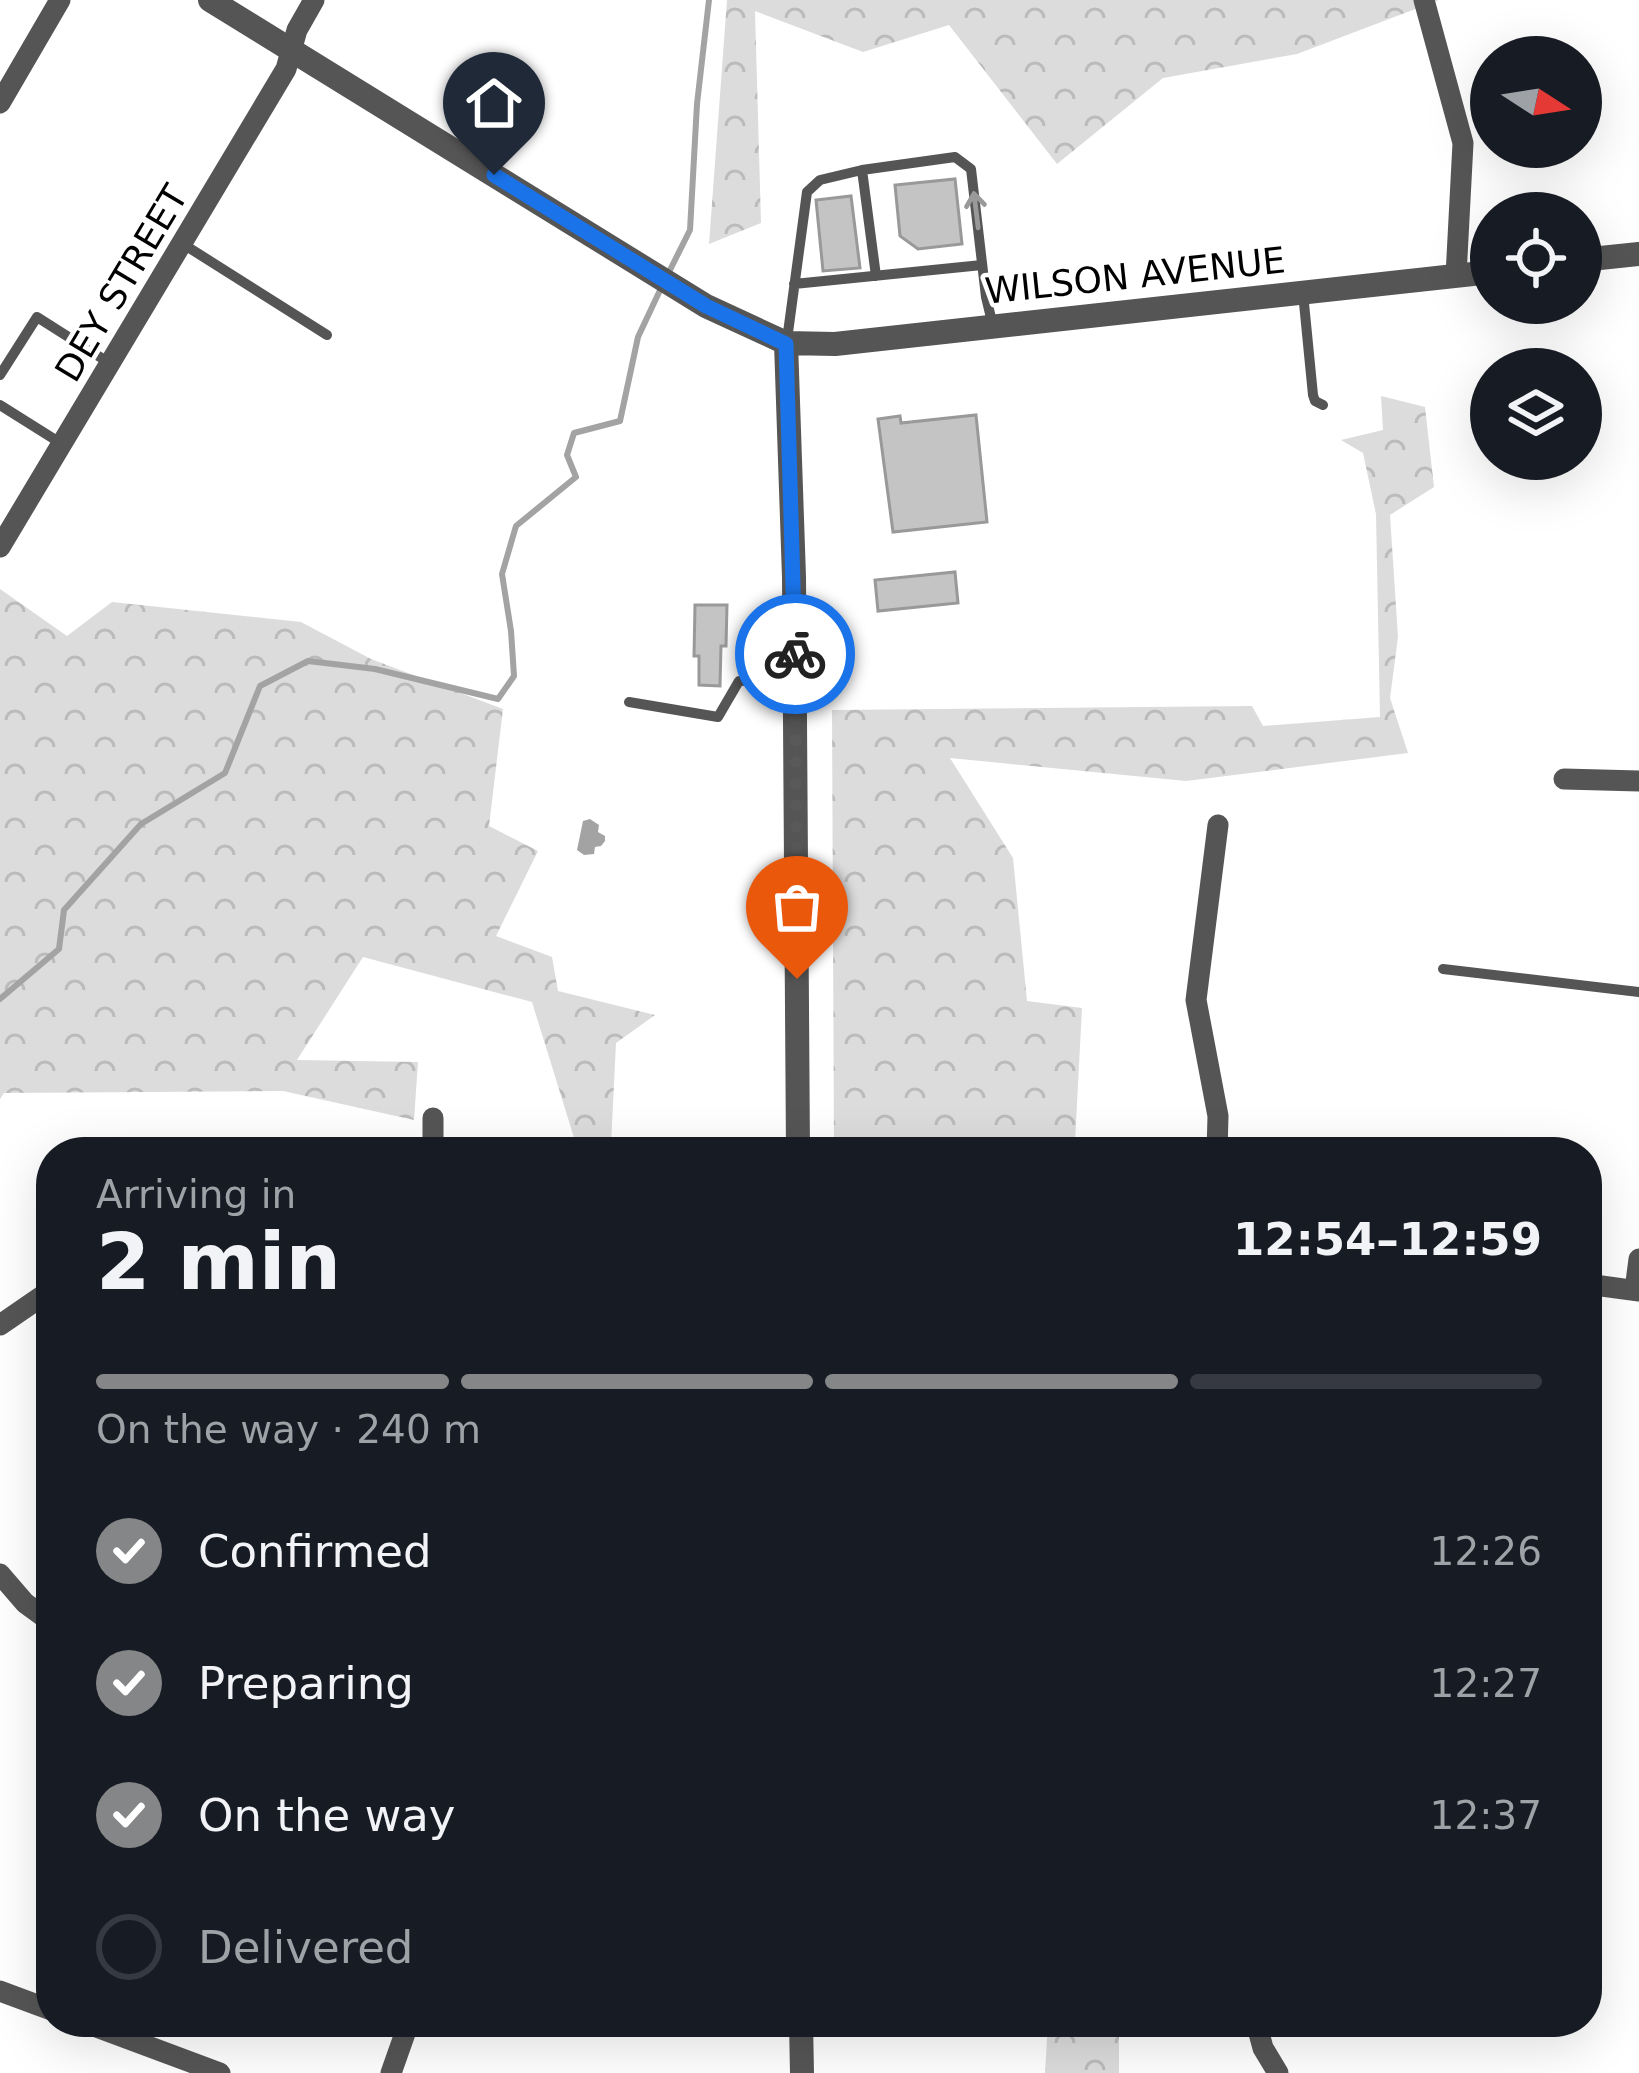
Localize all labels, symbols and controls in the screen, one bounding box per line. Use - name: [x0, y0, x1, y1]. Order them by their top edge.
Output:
- north arrow: [1470, 36, 1602, 168]
- map controls: [1470, 36, 1602, 480]
- pin: [443, 52, 545, 175]
- icon: home: [461, 70, 527, 136]
- street label: DEY STREET: [47, 177, 196, 389]
- one-way arrow: [964, 191, 986, 230]
- button: locate: [1470, 192, 1602, 324]
- street label: WILSON AVENUE: [983, 239, 1287, 312]
- button: layers: [1470, 348, 1602, 480]
- courier: [735, 594, 855, 714]
- icon: bike: [762, 621, 828, 687]
- pin: [746, 856, 848, 979]
- icon: bag: [764, 874, 830, 940]
- text: Arriving in: [96, 1172, 296, 1217]
- text: 12:54–12:59: [1233, 1213, 1542, 1266]
- text: 2 min: [96, 1217, 341, 1307]
- text: On the way · 240 m: [96, 1407, 481, 1452]
- icon: check: [96, 1518, 162, 1584]
- text: Confirmed: [198, 1525, 432, 1578]
- text: 12:26: [1430, 1529, 1542, 1574]
- icon: check: [96, 1650, 162, 1716]
- text: Preparing: [198, 1657, 414, 1710]
- text: 12:27: [1430, 1661, 1542, 1706]
- icon: check: [96, 1782, 162, 1848]
- text: On the way: [198, 1789, 455, 1842]
- text: 12:37: [1430, 1793, 1542, 1838]
- text: Delivered: [198, 1921, 413, 1974]

